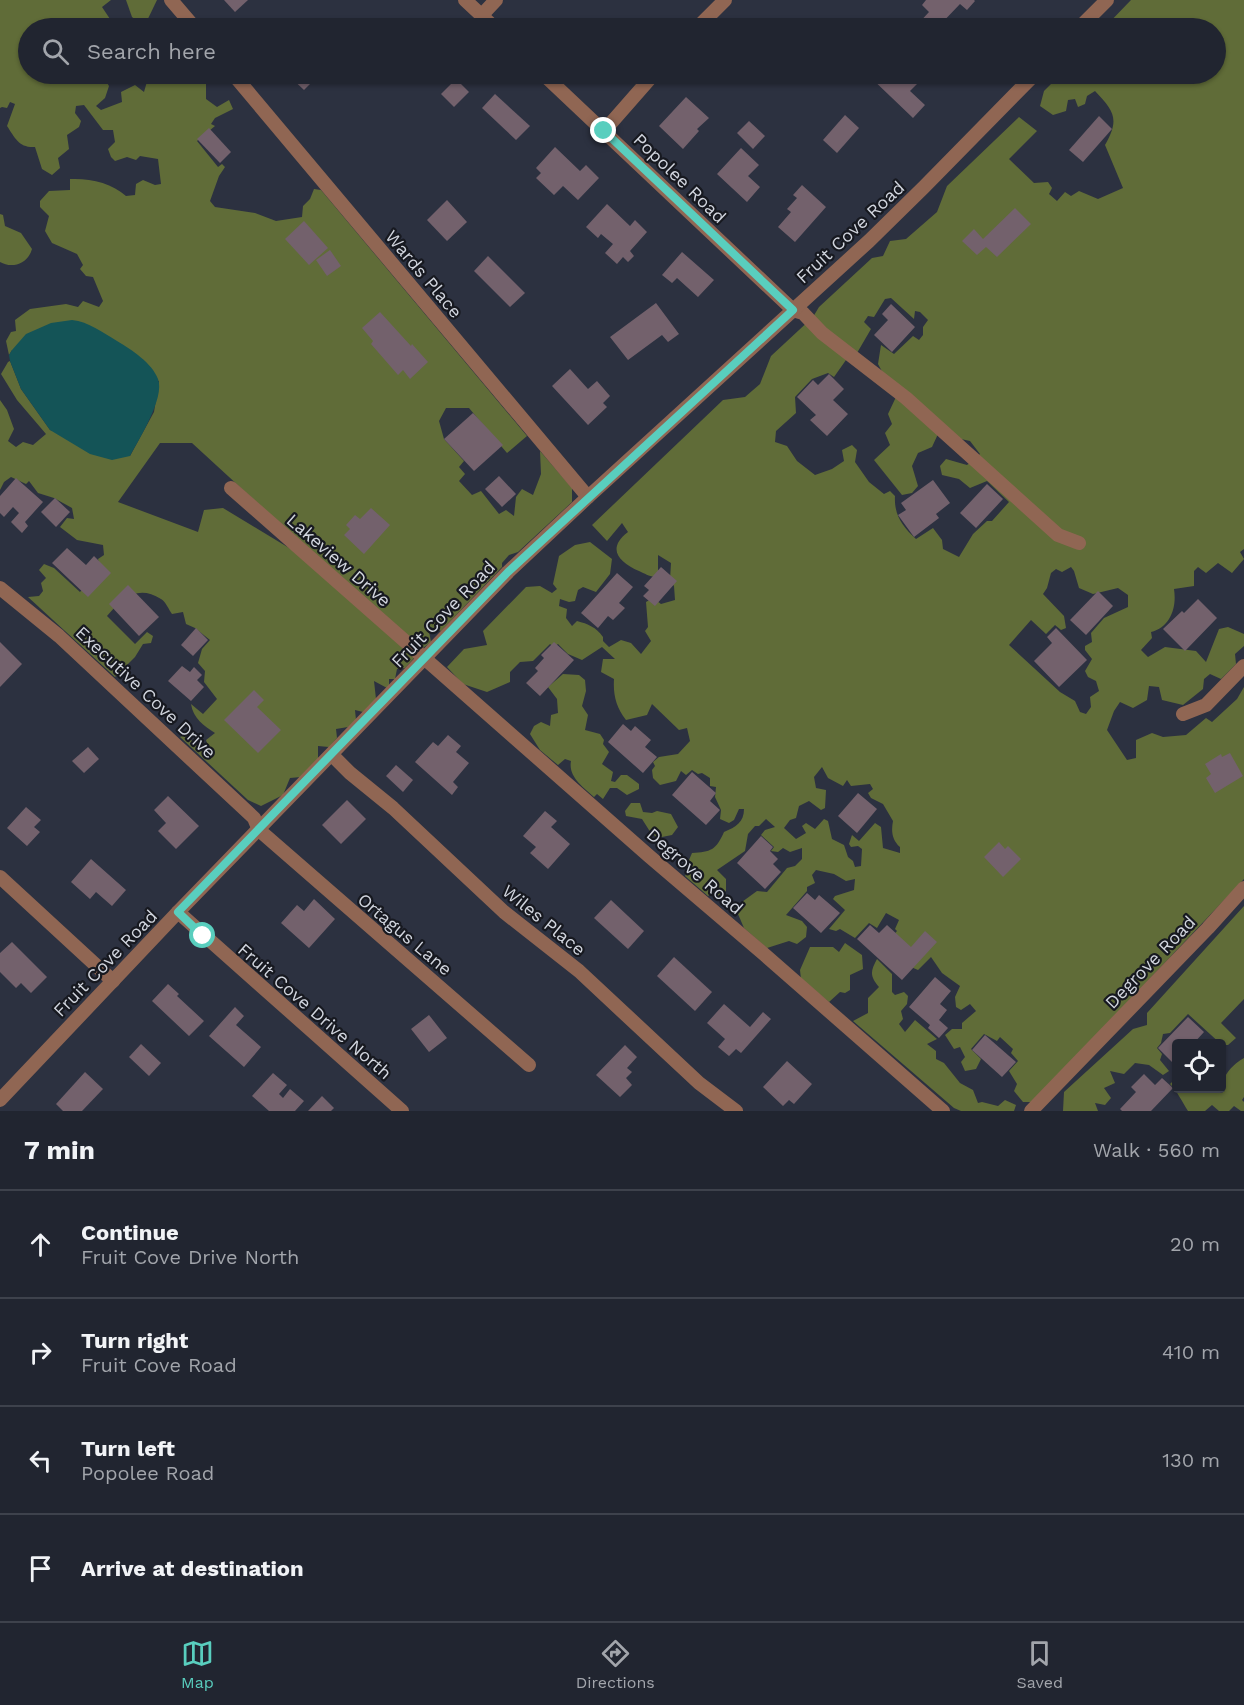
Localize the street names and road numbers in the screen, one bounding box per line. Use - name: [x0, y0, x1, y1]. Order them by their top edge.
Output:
- street label: Popolee Road: [630, 129, 730, 227]
- street label: Fruit Cove Road: [792, 177, 908, 287]
- street label: Wards Place: [381, 226, 467, 322]
- street label: Lakeview Drive: [283, 509, 395, 611]
- street label: Fruit Cove Road: [387, 556, 499, 672]
- street label: Executive Cove Drive: [71, 621, 221, 763]
- street label: Degrove Road: [643, 824, 747, 918]
- street label: Wiles Place: [498, 880, 590, 960]
- street label: Ortagus Lane: [354, 888, 456, 980]
- street label: Fruit Cove Road: [49, 905, 161, 1021]
- street label: Degrove Road: [1101, 911, 1199, 1013]
- street label: Fruit Cove Drive North: [234, 939, 396, 1083]

